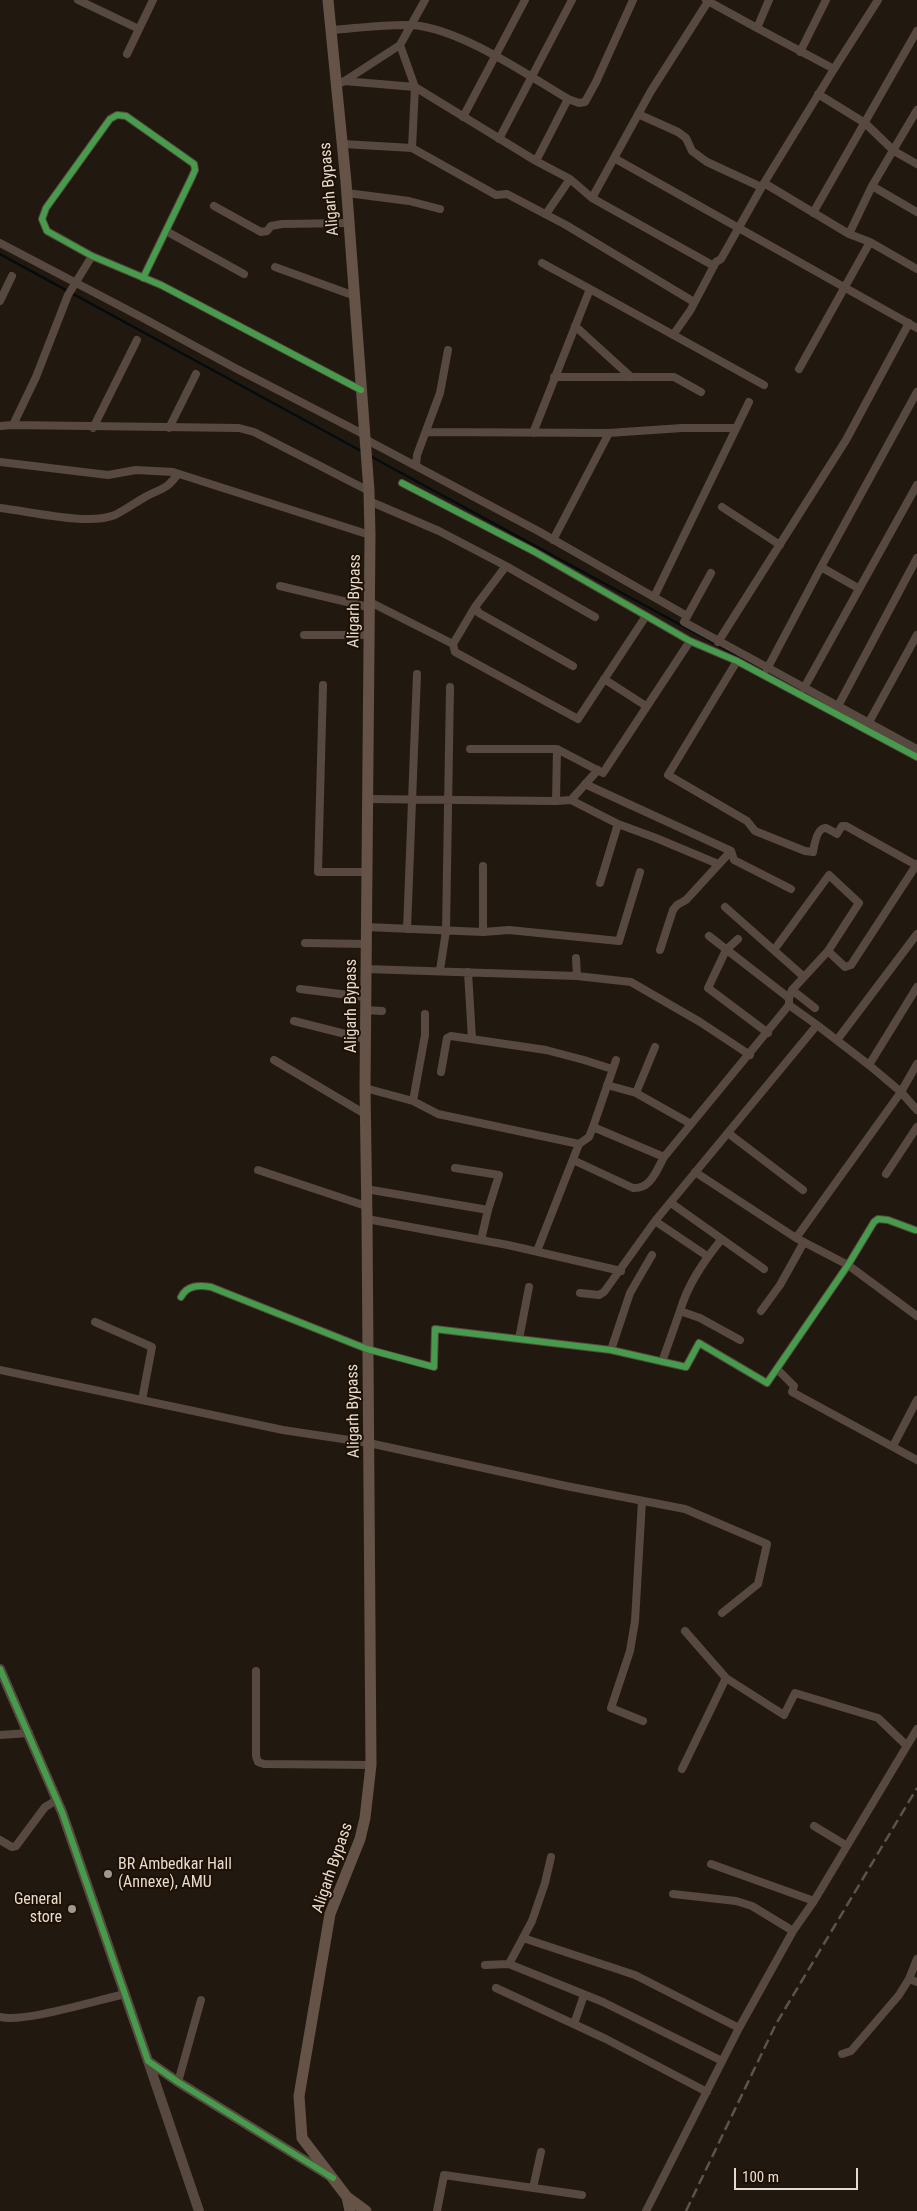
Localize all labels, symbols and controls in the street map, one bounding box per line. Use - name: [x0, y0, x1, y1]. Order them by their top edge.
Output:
- street label: Aligarh Bypass: [316, 141, 344, 237]
- street label: Aligarh Bypass: [345, 554, 365, 648]
- street label: Aligarh Bypass: [342, 959, 362, 1053]
- street label: Aligarh Bypass: [344, 1364, 364, 1458]
- street label: Aligarh Bypass: [309, 1820, 357, 1916]
- place label: BR Ambedkar Hall (Annexe), AMU: [118, 1855, 232, 1893]
- marker: BR Ambedkar Hall (Annexe), AMU: [102, 1868, 114, 1880]
- place label: General store: [14, 1890, 62, 1928]
- marker: General store: [66, 1903, 78, 1915]
- scale bar: [737, 2158, 861, 2190]
- text: 100 m: [742, 2168, 779, 2186]

